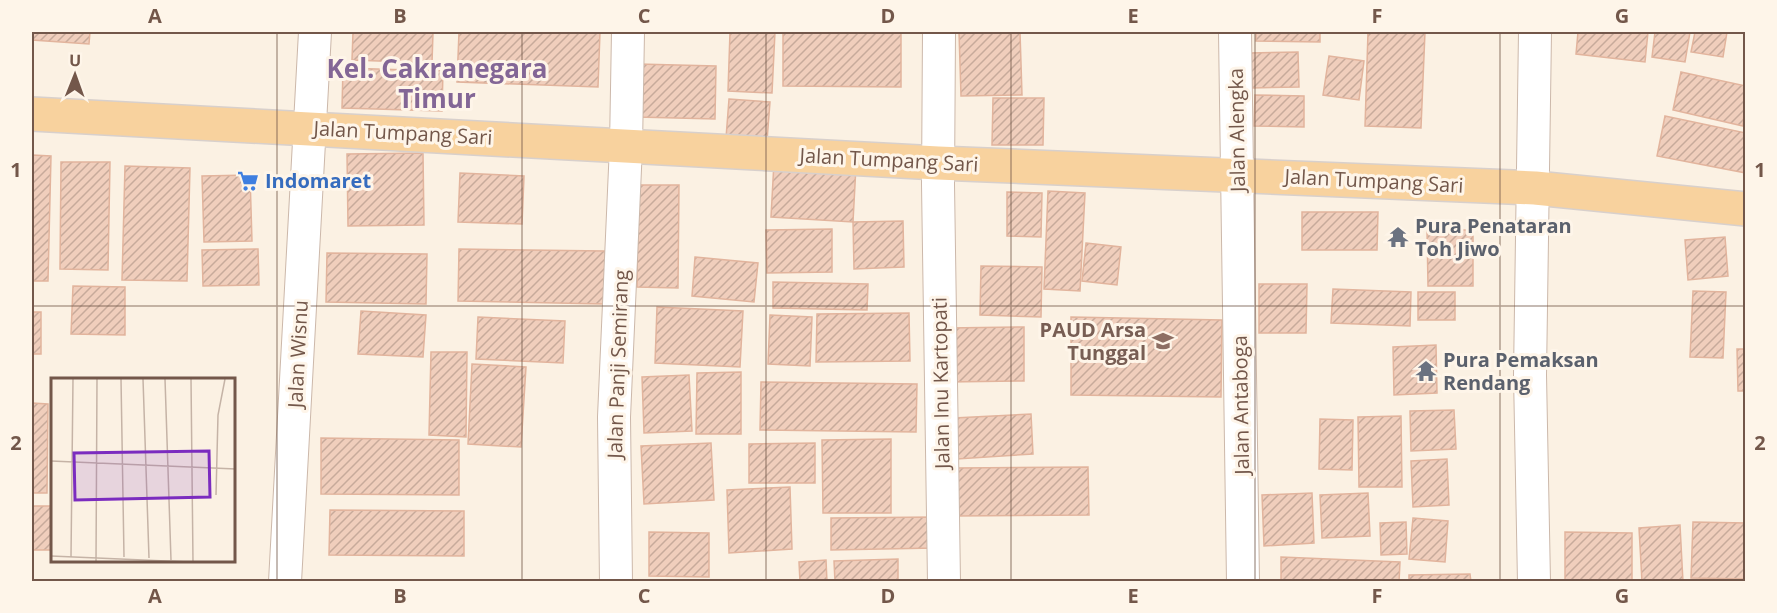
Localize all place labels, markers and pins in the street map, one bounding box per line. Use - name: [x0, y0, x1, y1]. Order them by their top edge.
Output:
- place label: Indomaret: [265, 167, 371, 194]
- supermarket icon: Indomaret: [236, 169, 260, 193]
- place label: Pura Penataran Toh Jiwo: [1415, 212, 1572, 262]
- temple icon: Pura Penataran Toh Jiwo: [1386, 225, 1410, 249]
- place label: PAUD Arsa Tunggal: [1040, 316, 1146, 366]
- school or university icon: PAUD Arsa Tunggal: [1151, 329, 1175, 353]
- place label: Pura Pemaksan Rendang: [1443, 346, 1599, 396]
- temple icon: Pura Pemaksan Rendang: [1414, 359, 1438, 383]

